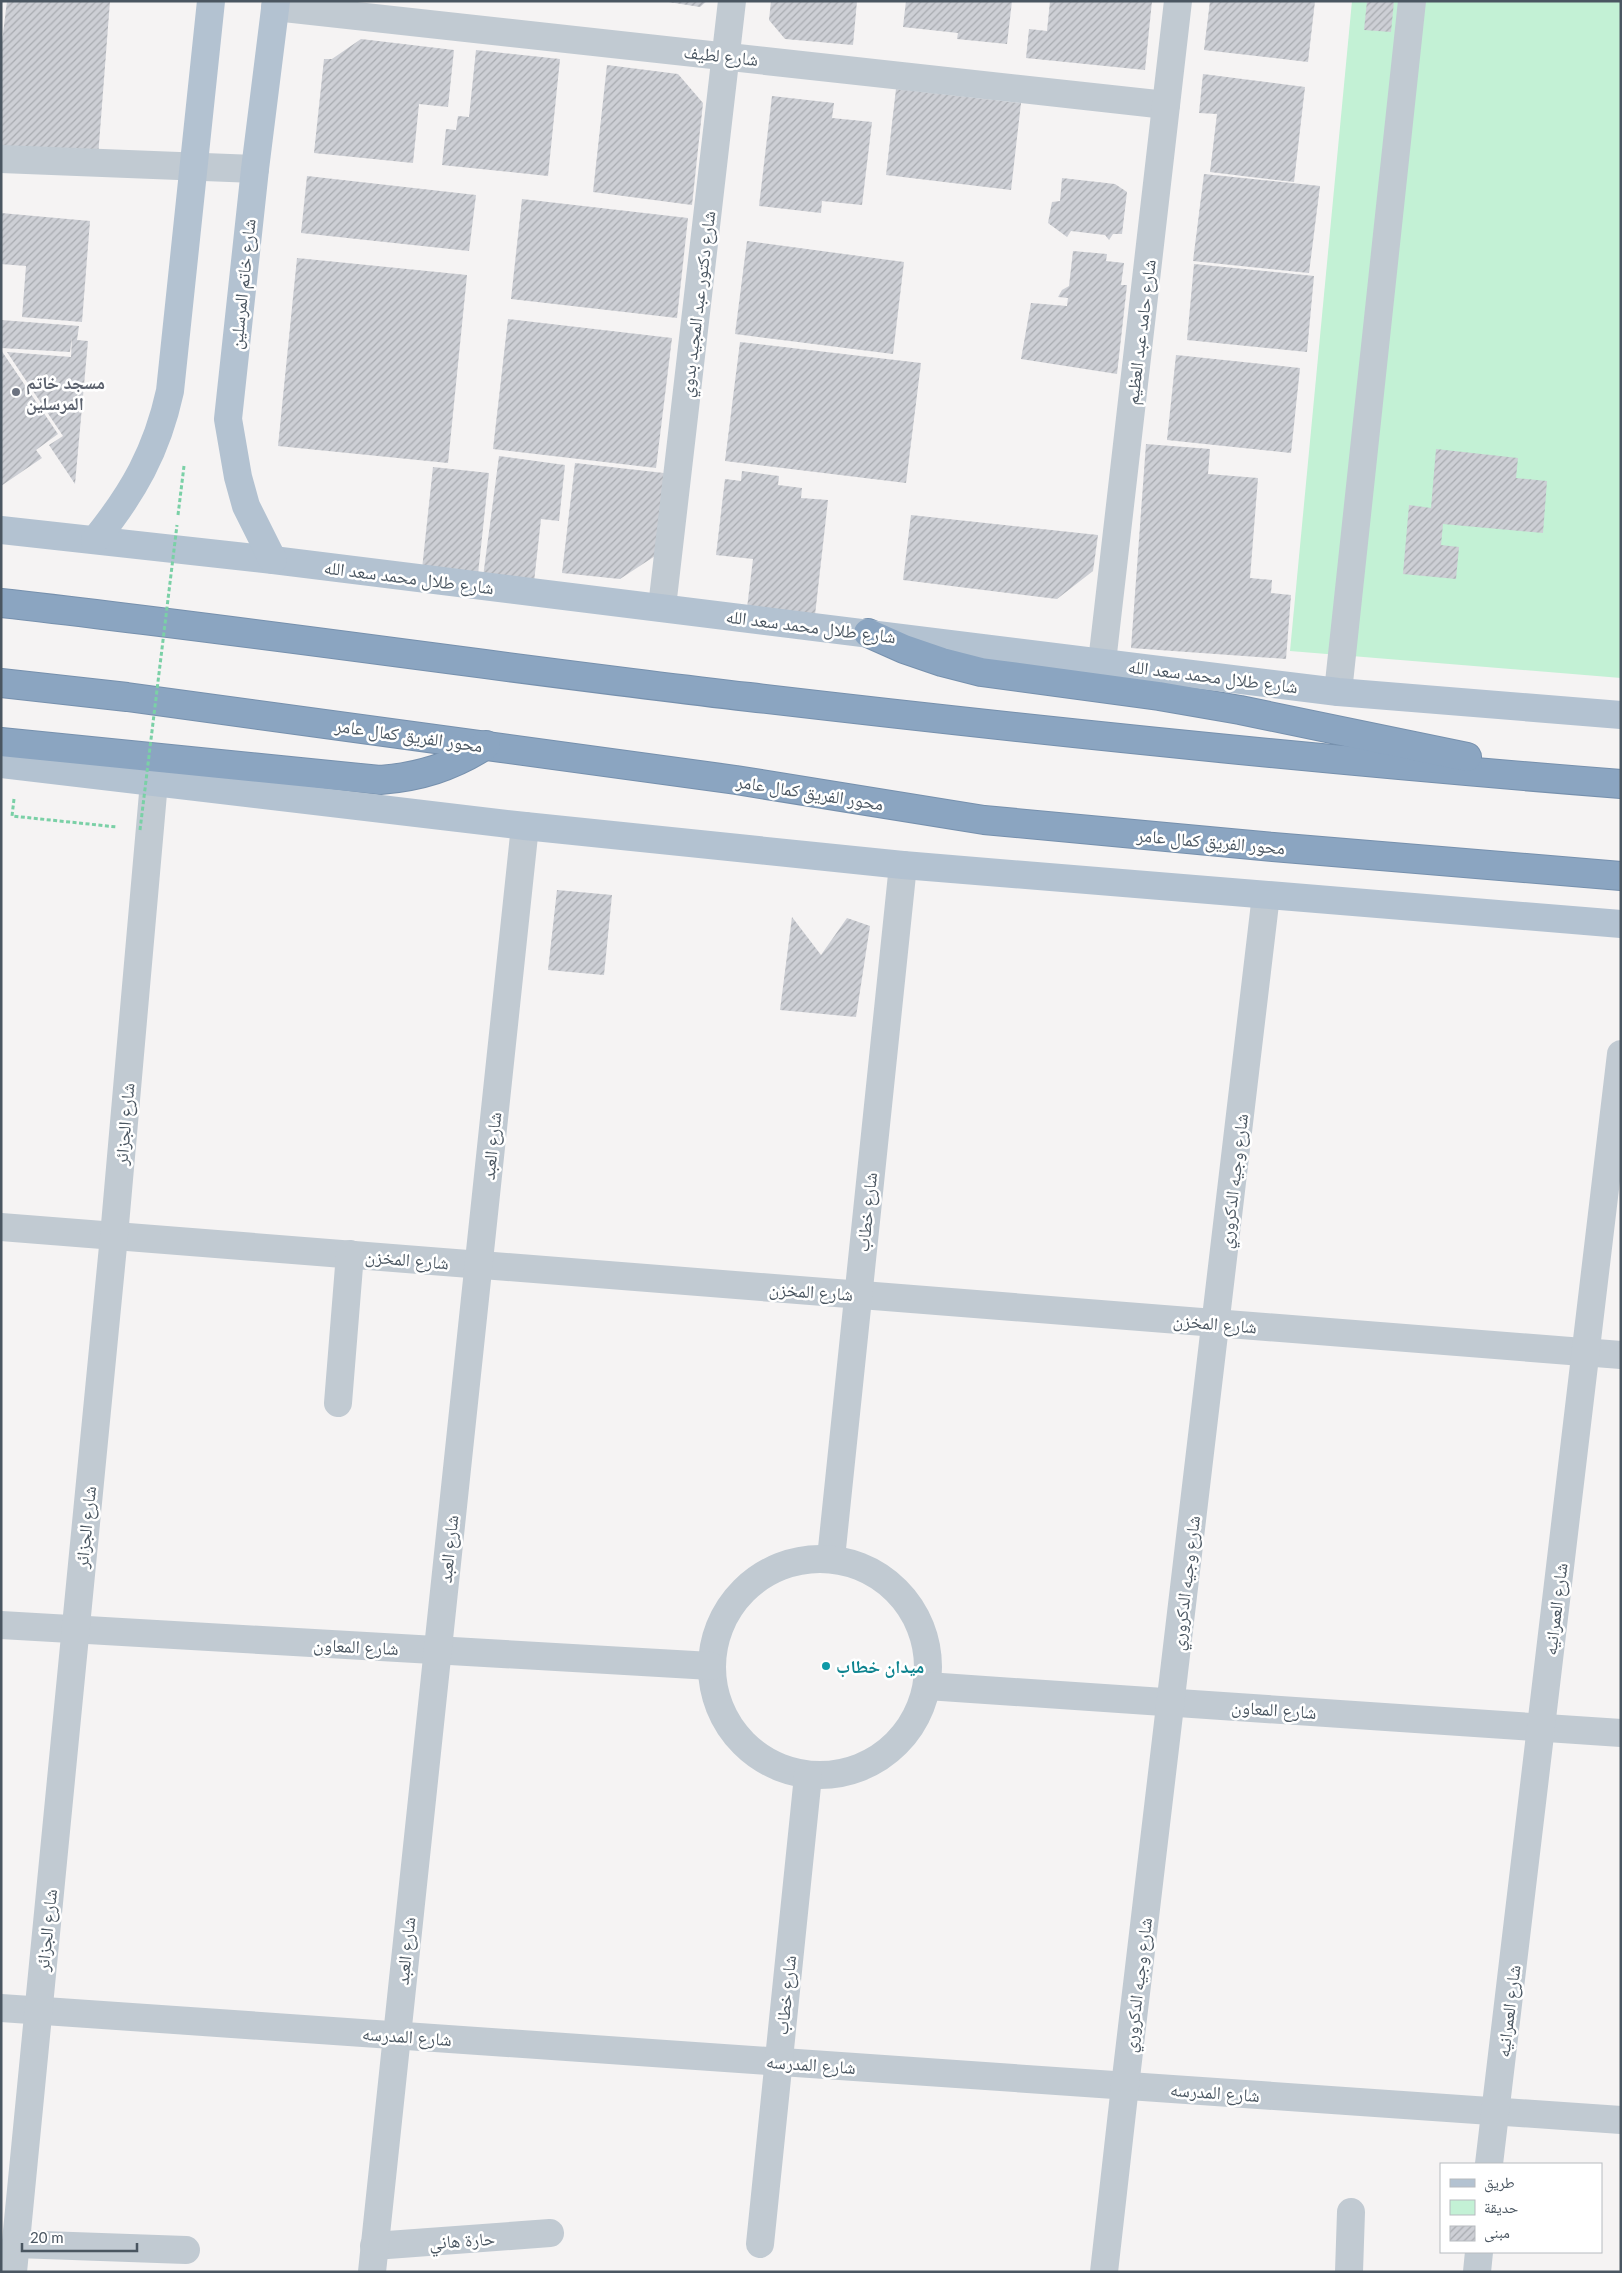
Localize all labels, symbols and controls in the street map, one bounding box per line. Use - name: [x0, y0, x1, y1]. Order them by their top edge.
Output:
- street label: شارع لطيف: [682, 40, 760, 71]
- street label: شارع دكتور عبد المجيد بدوي: [675, 209, 724, 399]
- street label: شارع خاتم المرسلين: [224, 218, 262, 351]
- street label: شارع حامد عبد العظيم: [1120, 258, 1162, 406]
- place label: مسجد خاتم المرسلين: [26, 371, 105, 415]
- marker: مسجد خاتم المرسلين: [10, 386, 22, 398]
- street label: شارع طلال محمد سعد الله: [323, 556, 495, 599]
- street label: شارع طلال محمد سعد الله: [725, 605, 897, 648]
- street label: شارع طلال محمد سعد الله: [1127, 655, 1299, 698]
- street label: محور الفريق كمال عامر: [333, 714, 484, 757]
- street label: محور الفريق كمال عامر: [734, 769, 885, 815]
- street label: محور الفريق كمال عامر: [1135, 823, 1286, 859]
- street label: شارع الجزائر: [109, 1082, 140, 1167]
- street label: شارع العبد: [476, 1111, 506, 1181]
- street label: شارع وجيه الدكروري: [1214, 1112, 1257, 1250]
- street label: شارع خطاب: [851, 1171, 882, 1253]
- street label: شارع المخزن: [364, 1244, 450, 1275]
- street label: شارع المخزن: [768, 1277, 854, 1306]
- street label: شارع المخزن: [1172, 1308, 1258, 1339]
- street label: شارع الجزائر: [70, 1485, 101, 1570]
- street label: شارع العبد: [433, 1514, 463, 1584]
- street label: شارع وجيه الدكروري: [1166, 1514, 1209, 1652]
- street label: شارع العمرانيه: [1538, 1562, 1573, 1657]
- street label: شارع المعاون: [313, 1633, 399, 1660]
- place label: ميدان خطاب: [836, 1655, 924, 1678]
- marker: ميدان خطاب: [820, 1660, 832, 1672]
- street label: شارع المعاون: [1231, 1695, 1317, 1724]
- street label: شارع الجزائر: [31, 1888, 62, 1973]
- street label: شارع العبد: [390, 1916, 420, 1986]
- street label: شارع وجيه الدكروري: [1118, 1916, 1161, 2054]
- street label: شارع خطاب: [770, 1954, 801, 2036]
- street label: شارع العمرانيه: [1491, 1964, 1526, 2059]
- street label: شارع المدرسه: [361, 2022, 453, 2051]
- street label: شارع المدرسه: [765, 2050, 857, 2079]
- street label: شارع المدرسه: [1169, 2078, 1261, 2107]
- legend: [1440, 2163, 1602, 2253]
- text: طريق: [1484, 2173, 1515, 2193]
- text: حديقة: [1484, 2198, 1519, 2216]
- scale bar: [22, 2220, 138, 2252]
- text: مبنى: [1484, 2223, 1510, 2243]
- street label: حارة هاني: [428, 2227, 496, 2258]
- text: 20 m: [30, 2228, 64, 2246]

